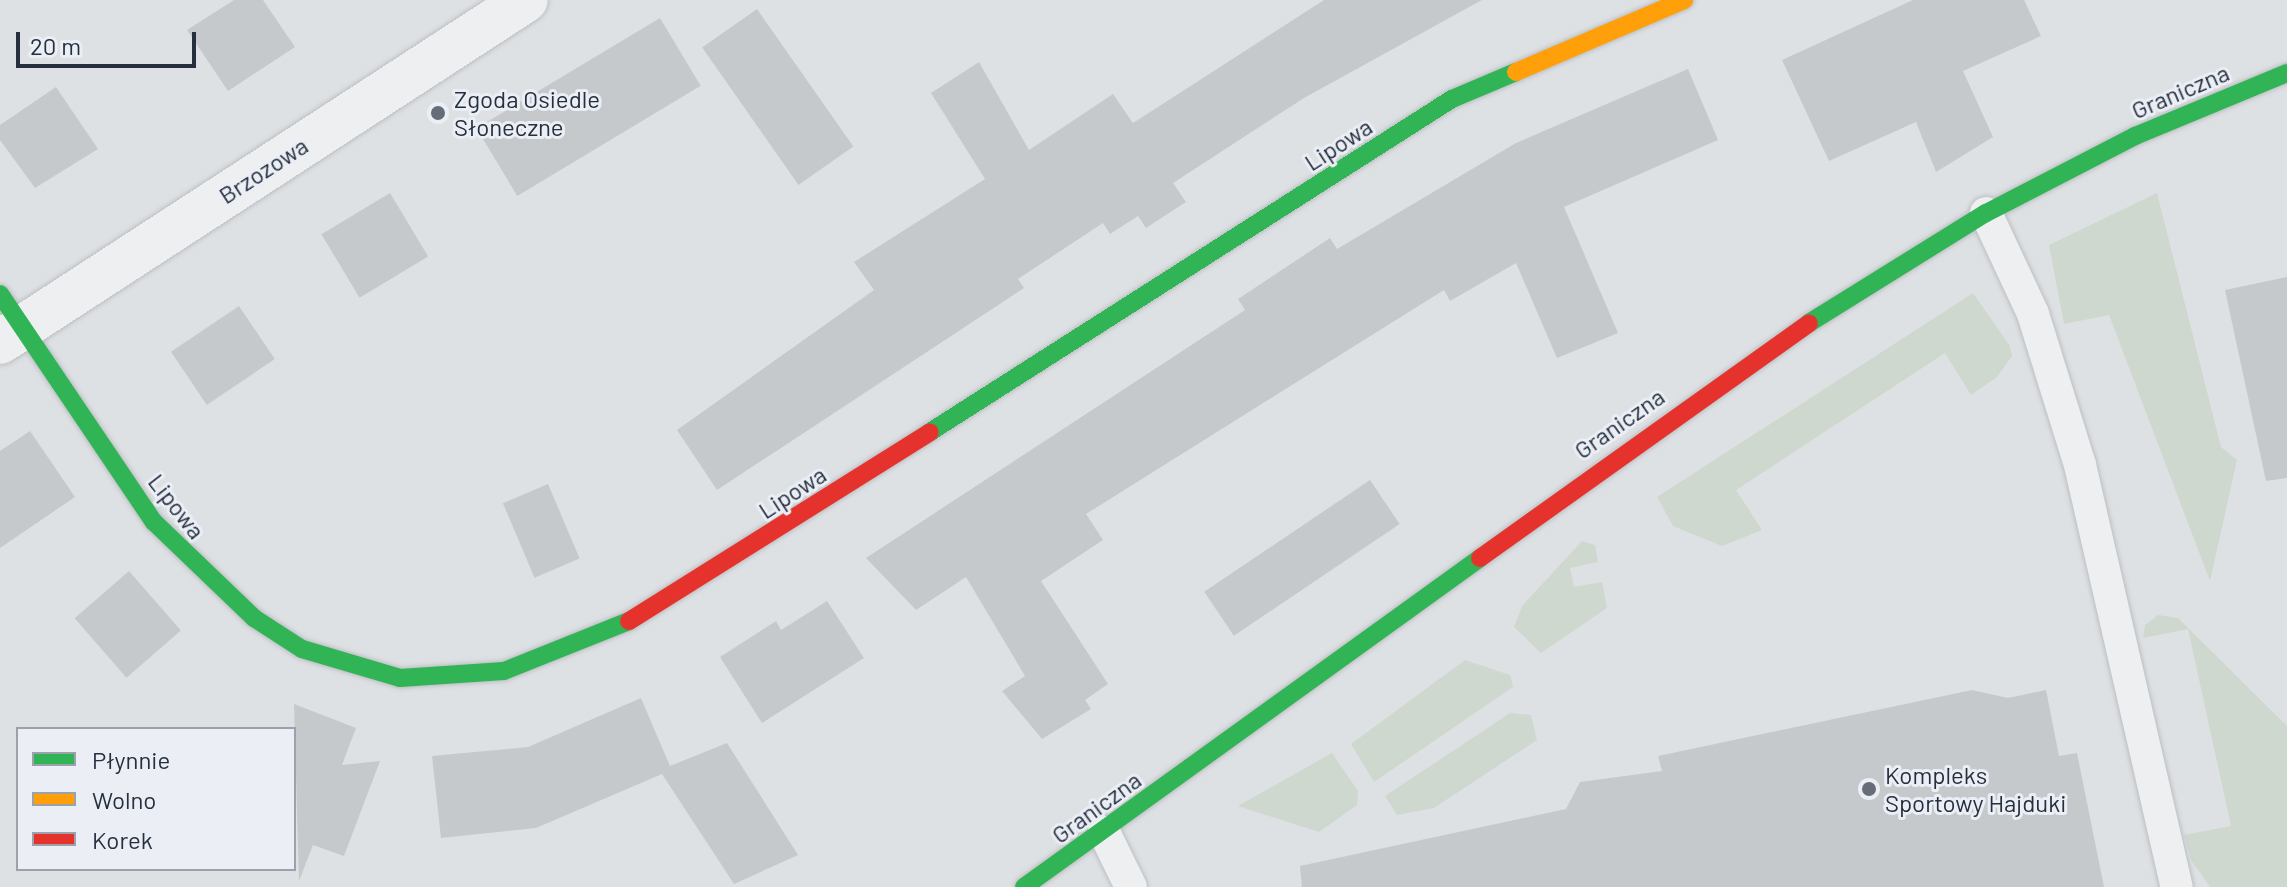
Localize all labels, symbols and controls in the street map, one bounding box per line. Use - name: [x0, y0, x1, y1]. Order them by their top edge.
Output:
- scale bar: [20, 16, 200, 66]
- text: 20 m: [30, 31, 81, 60]
- street label: Graniczna: [2127, 58, 2233, 124]
- place label: Zgoda Osiedle Słoneczne: [454, 85, 600, 141]
- marker: Zgoda Osiedle Słoneczne: [429, 104, 447, 122]
- street label: Lipowa: [1299, 112, 1377, 176]
- street label: Brzozowa: [213, 131, 313, 209]
- street label: Graniczna: [1568, 382, 1670, 464]
- street label: Lipowa: [753, 460, 831, 524]
- street label: Lipowa: [143, 468, 211, 544]
- legend: [16, 727, 296, 871]
- text: Płynnie: [92, 745, 170, 774]
- place label: Kompleks Sportowy Hajduki: [1885, 761, 2066, 817]
- street label: Graniczna: [1046, 765, 1146, 849]
- marker: Kompleks Sportowy Hajduki: [1860, 780, 1878, 798]
- text: Wolno: [92, 785, 156, 814]
- text: Korek: [92, 825, 153, 854]

